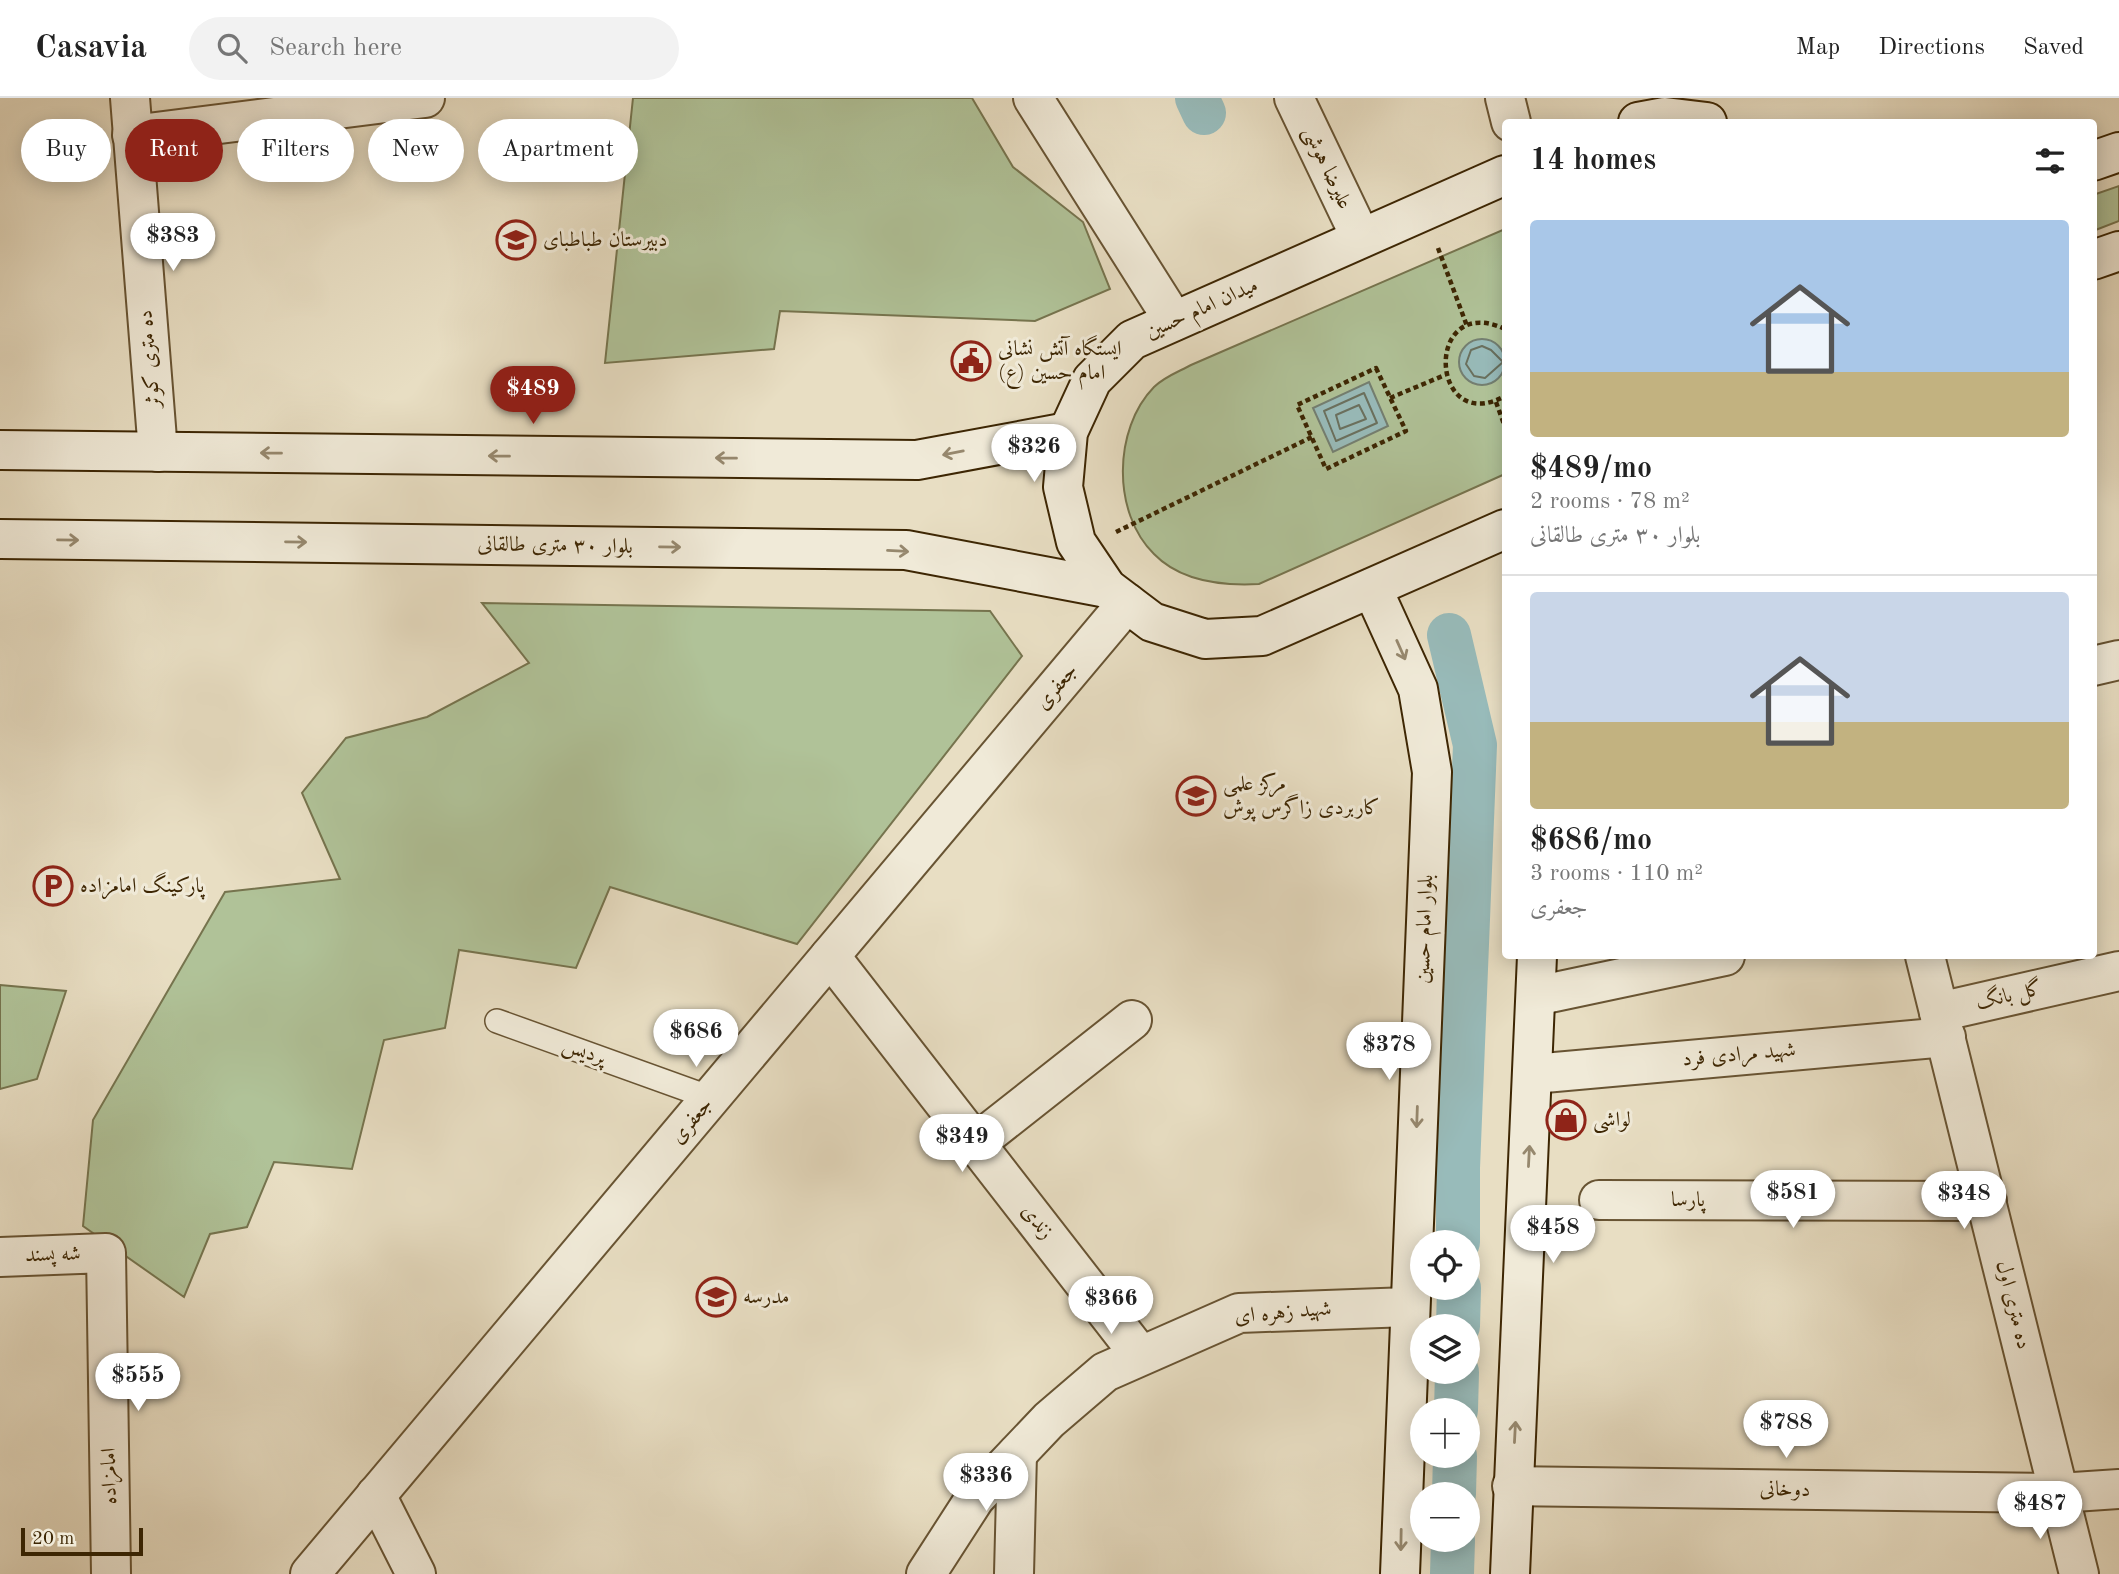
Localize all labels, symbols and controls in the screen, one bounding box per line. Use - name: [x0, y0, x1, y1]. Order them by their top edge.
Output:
- search box: [189, 17, 679, 80]
- icon: search: [213, 29, 251, 67]
- text: Casavia: [35, 32, 147, 65]
- text: Search here: [269, 35, 402, 61]
- text: Map: [1796, 36, 1840, 60]
- text: Directions: [1878, 36, 1985, 60]
- text: Saved: [2023, 36, 2084, 60]
- chip: Buy: [21, 119, 111, 182]
- chip: Rent: [125, 119, 223, 182]
- chip: Filters: [237, 119, 354, 182]
- chip: New: [368, 119, 464, 182]
- chip: Apartment: [478, 119, 638, 182]
- street label: علیرضا هوشی: [1296, 123, 1355, 214]
- icon: filters: [2031, 142, 2069, 180]
- text: 14 homes: [1530, 146, 1656, 176]
- pin: $383: [132, 214, 214, 273]
- school or university icon: دبیرستان طباطبای: [495, 219, 537, 261]
- text: $383: [146, 224, 200, 247]
- place label: دبیرستان طباطبای: [543, 230, 667, 252]
- icon: home: [1737, 266, 1863, 392]
- street label: میدان امام حسین: [1143, 275, 1264, 349]
- street label: ده متری کوثر: [135, 309, 166, 411]
- place label: ایستگاه آتش نشانی امام حسین (ع): [998, 335, 1122, 390]
- public building icon: ایستگاه آتش نشانی امام حسین (ع): [950, 340, 992, 382]
- pin: $489: [492, 366, 574, 426]
- text: $489: [506, 377, 560, 400]
- pin: $326: [993, 424, 1075, 484]
- text: $326: [1007, 435, 1061, 458]
- one-way arrow: [260, 446, 283, 460]
- one-way arrow: [942, 447, 965, 461]
- one-way arrow: [487, 449, 510, 463]
- one-way arrow: [715, 451, 738, 465]
- text: $489/mo: [1530, 454, 1652, 484]
- text: 2 rooms · 78 m²: [1530, 490, 1690, 513]
- text: بلوار ۳۰ متری طالقانی: [1530, 524, 1700, 547]
- one-way arrow: [56, 533, 79, 546]
- street label: بلوار ۳۰ متری طالقانی: [477, 534, 633, 559]
- one-way arrow: [284, 536, 307, 549]
- one-way arrow: [658, 540, 681, 554]
- one-way arrow: [886, 544, 909, 557]
- icon: home: [1737, 638, 1863, 764]
- one-way arrow: [1395, 639, 1408, 660]
- street label: جعفری: [1032, 660, 1083, 715]
- place label: مرکز علمی کاربردی زاگرس پوش: [1223, 772, 1380, 822]
- school or university icon: مرکز علمی کاربردی زاگرس پوش: [1175, 775, 1217, 817]
- text: $686/mo: [1530, 826, 1652, 856]
- text: 3 rooms · 110 m²: [1530, 862, 1703, 885]
- parking icon: پارکینگ امامزاده: [32, 865, 74, 907]
- place label: پارکینگ امامزاده: [80, 872, 205, 900]
- street label: بلوار امام حسین: [1413, 874, 1443, 984]
- text: جعفری: [1530, 896, 1588, 919]
- street label: گل بانگ: [1973, 974, 2045, 1017]
- pin: $686: [655, 1010, 737, 1069]
- text: $686: [669, 1020, 723, 1043]
- pin: $378: [1348, 1023, 1430, 1082]
- text: $378: [1362, 1033, 1416, 1056]
- street label: پردیس: [559, 1035, 611, 1072]
- street label: شهید مرادی فرد: [1681, 1040, 1797, 1073]
- street label: جعفری: [667, 1094, 718, 1149]
- shop icon: لواشی: [1545, 1099, 1587, 1141]
- one-way arrow: [1410, 1105, 1423, 1128]
- place label: لواشی: [1593, 1110, 1631, 1134]
- pin: $349: [921, 1114, 1003, 1174]
- text: $349: [935, 1125, 989, 1148]
- one-way arrow: [1522, 1145, 1535, 1168]
- pin: $581: [1752, 1170, 1834, 1230]
- pin: $348: [1923, 1172, 2005, 1231]
- text: $581: [1766, 1181, 1820, 1204]
- text: $348: [1937, 1182, 1991, 1205]
- street label: پارسا: [1671, 1190, 1706, 1214]
- street label: زندی: [1017, 1201, 1057, 1243]
- pin: $458: [1512, 1206, 1594, 1265]
- text: $458: [1526, 1216, 1580, 1239]
- map controls: [1410, 1230, 1480, 1552]
- button: locate: [1410, 1230, 1480, 1300]
- street label: شه پسند: [25, 1244, 81, 1268]
- street label: ده متری اول: [1992, 1259, 2034, 1351]
- school or university icon: مدرسه: [695, 1276, 737, 1318]
- pin: $366: [1070, 1276, 1152, 1336]
- place label: مدرسه: [743, 1287, 789, 1308]
- text: $366: [1084, 1287, 1138, 1310]
- street label: شهید زهره ای: [1234, 1298, 1332, 1330]
- button: layers: [1410, 1314, 1480, 1384]
- pin: $555: [97, 1354, 179, 1413]
- text: $555: [111, 1364, 165, 1387]
- button: +: [1410, 1398, 1480, 1468]
- pin: $788: [1745, 1400, 1827, 1460]
- text: $788: [1759, 1411, 1813, 1434]
- one-way arrow: [1508, 1421, 1521, 1444]
- street label: امامزاده: [99, 1448, 124, 1504]
- pin: $336: [945, 1454, 1027, 1513]
- text: $336: [959, 1464, 1013, 1487]
- street label: دوخانی: [1759, 1479, 1811, 1501]
- button: −: [1410, 1482, 1480, 1552]
- pin: $487: [1999, 1482, 2081, 1541]
- text: $487: [2013, 1492, 2067, 1515]
- scale bar: [21, 1525, 144, 1557]
- one-way arrow: [1394, 1529, 1407, 1552]
- text: 20 m: [32, 1530, 74, 1549]

